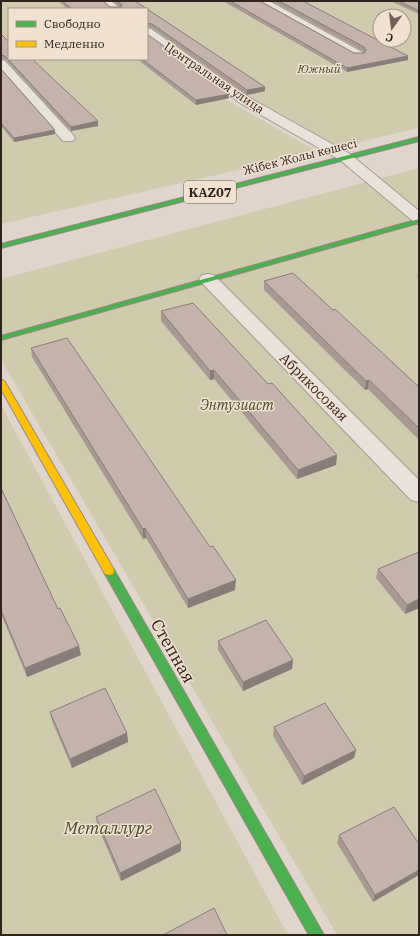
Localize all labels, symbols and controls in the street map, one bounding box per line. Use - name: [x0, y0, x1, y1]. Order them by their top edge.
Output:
- legend: [8, 8, 148, 60]
- north arrow: [372, 8, 412, 48]
- text: Свободно: [44, 16, 101, 31]
- text: С: [384, 30, 395, 45]
- text: Медленно: [44, 36, 105, 51]
- street label: Центральная улица: [161, 39, 268, 117]
- park label: Южный: [297, 61, 341, 76]
- street label: Жібек Жолы көшесі: [241, 135, 359, 178]
- road number: KAZ07: [184, 181, 236, 203]
- street label: Абрикосовая: [276, 349, 352, 425]
- park label: Энтузиаст: [200, 396, 274, 414]
- street label: Степная: [146, 615, 200, 687]
- park label: Металлург: [63, 817, 152, 839]

